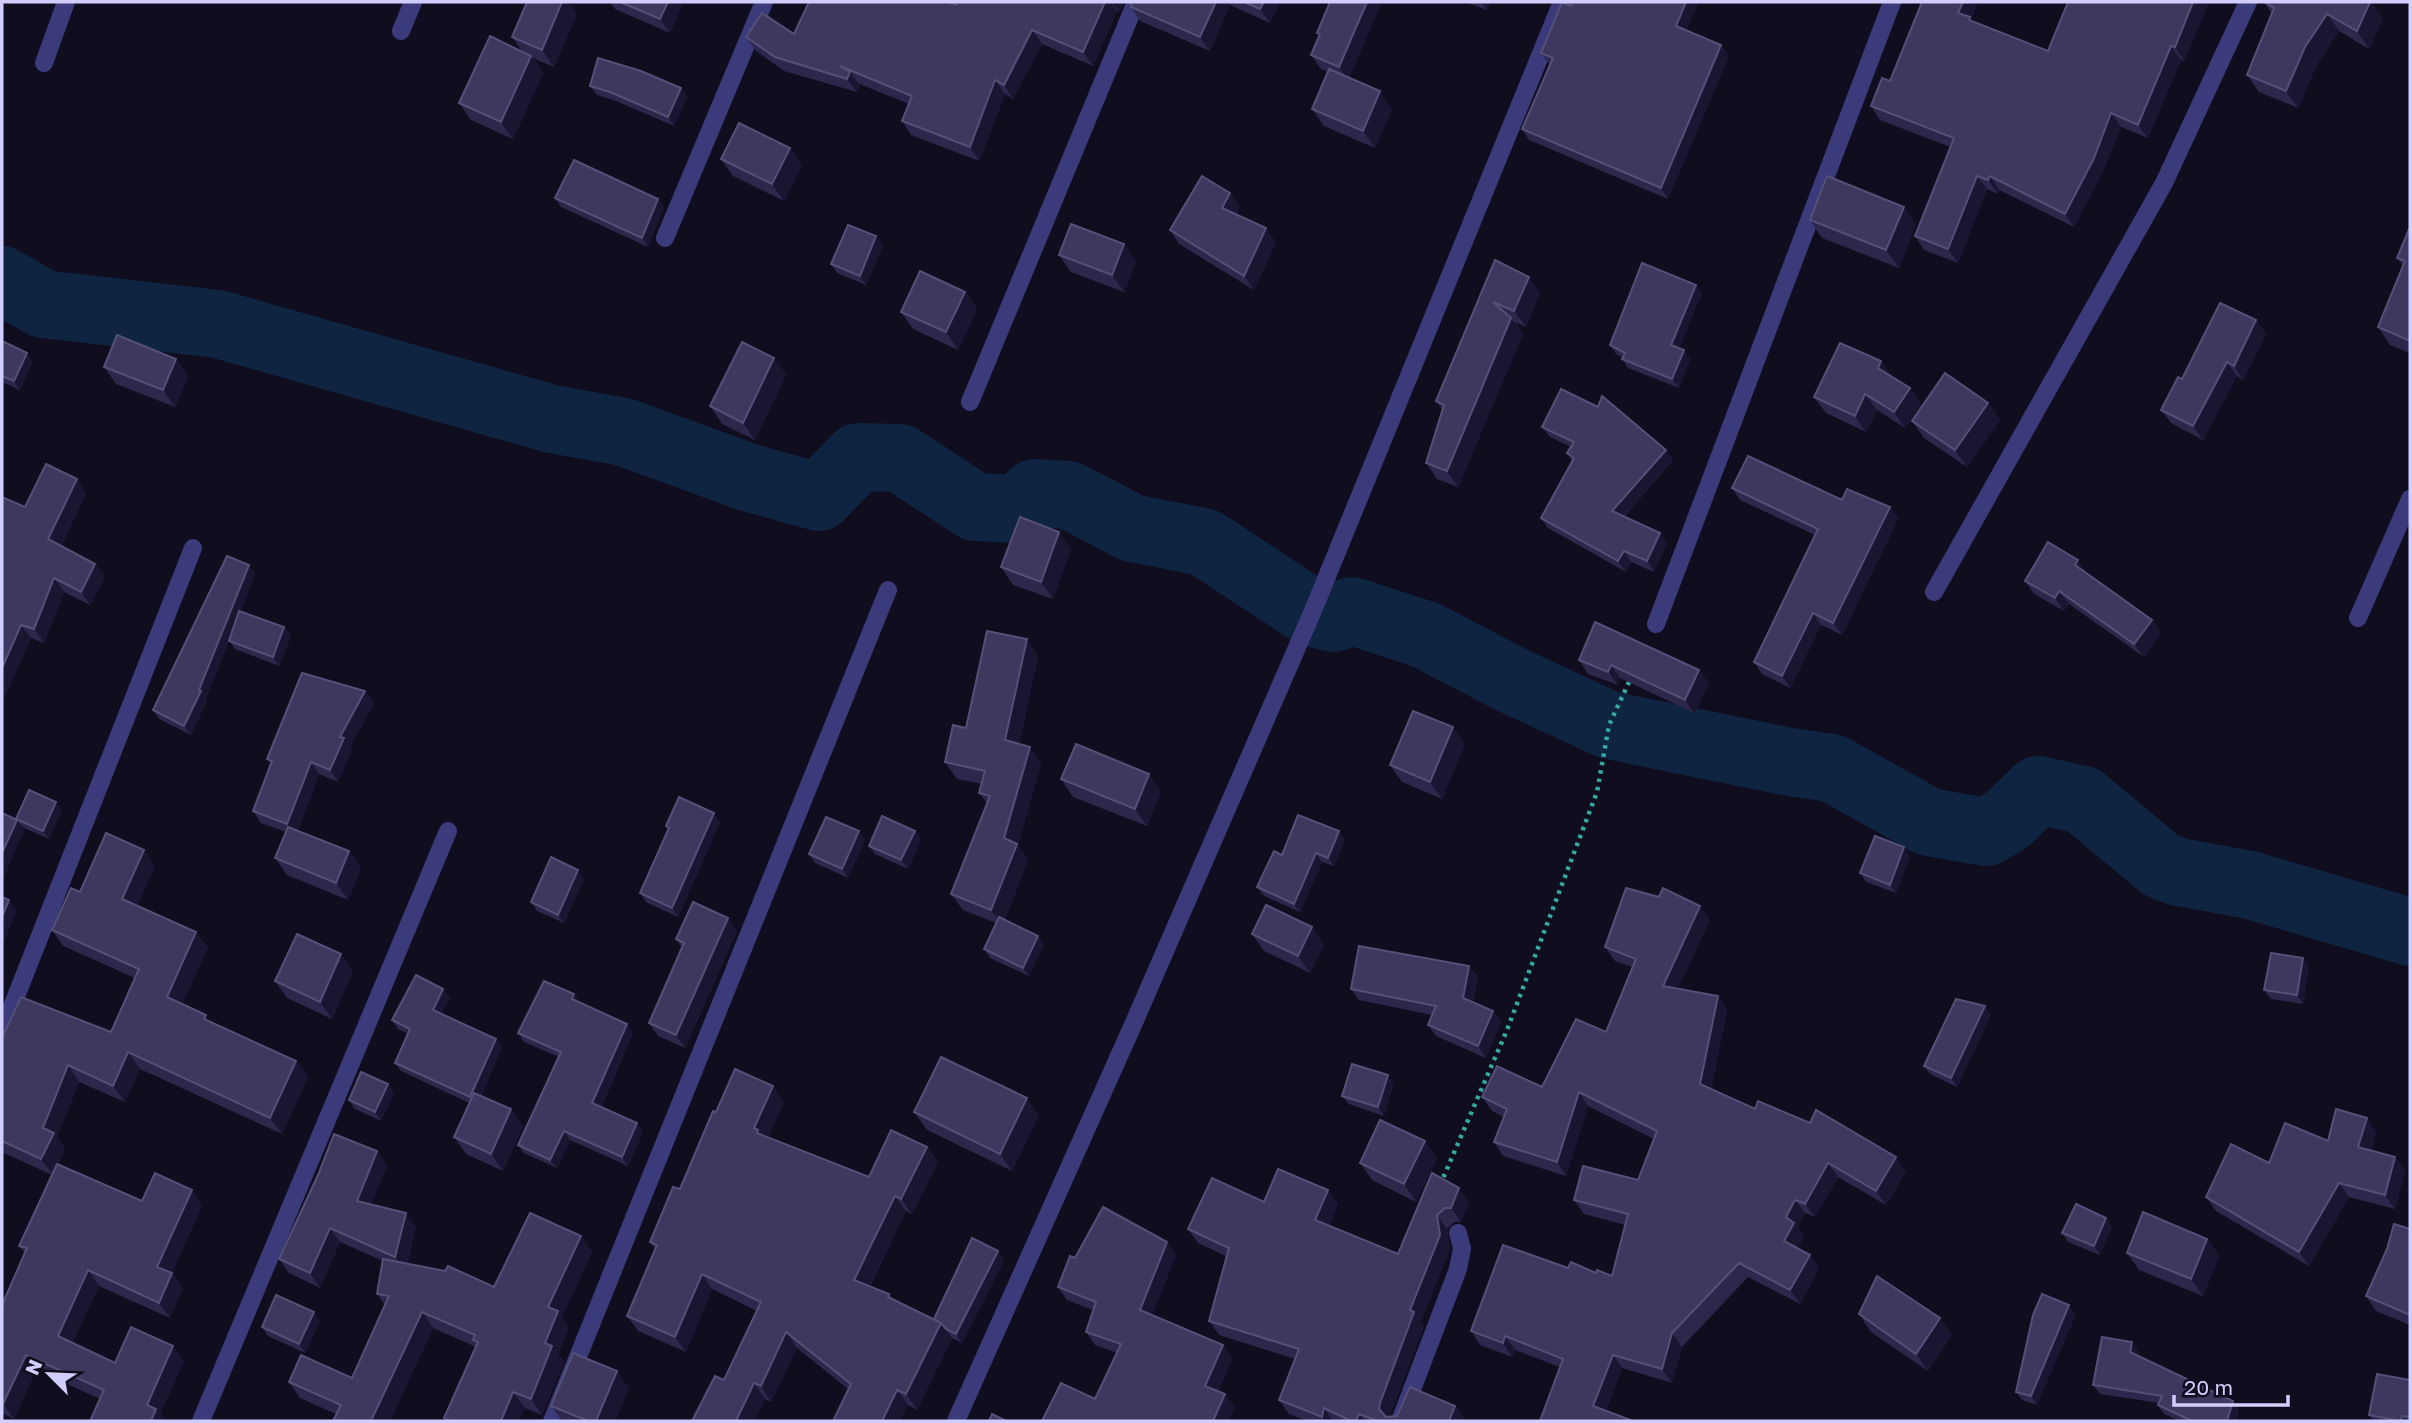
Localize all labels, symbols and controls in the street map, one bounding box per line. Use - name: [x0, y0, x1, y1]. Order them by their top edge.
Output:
- north arrow: [14, 1339, 84, 1409]
- text: N: [20, 1356, 46, 1378]
- scale bar: [2174, 1364, 2288, 1408]
- text: 20 m: [2184, 1374, 2233, 1400]

